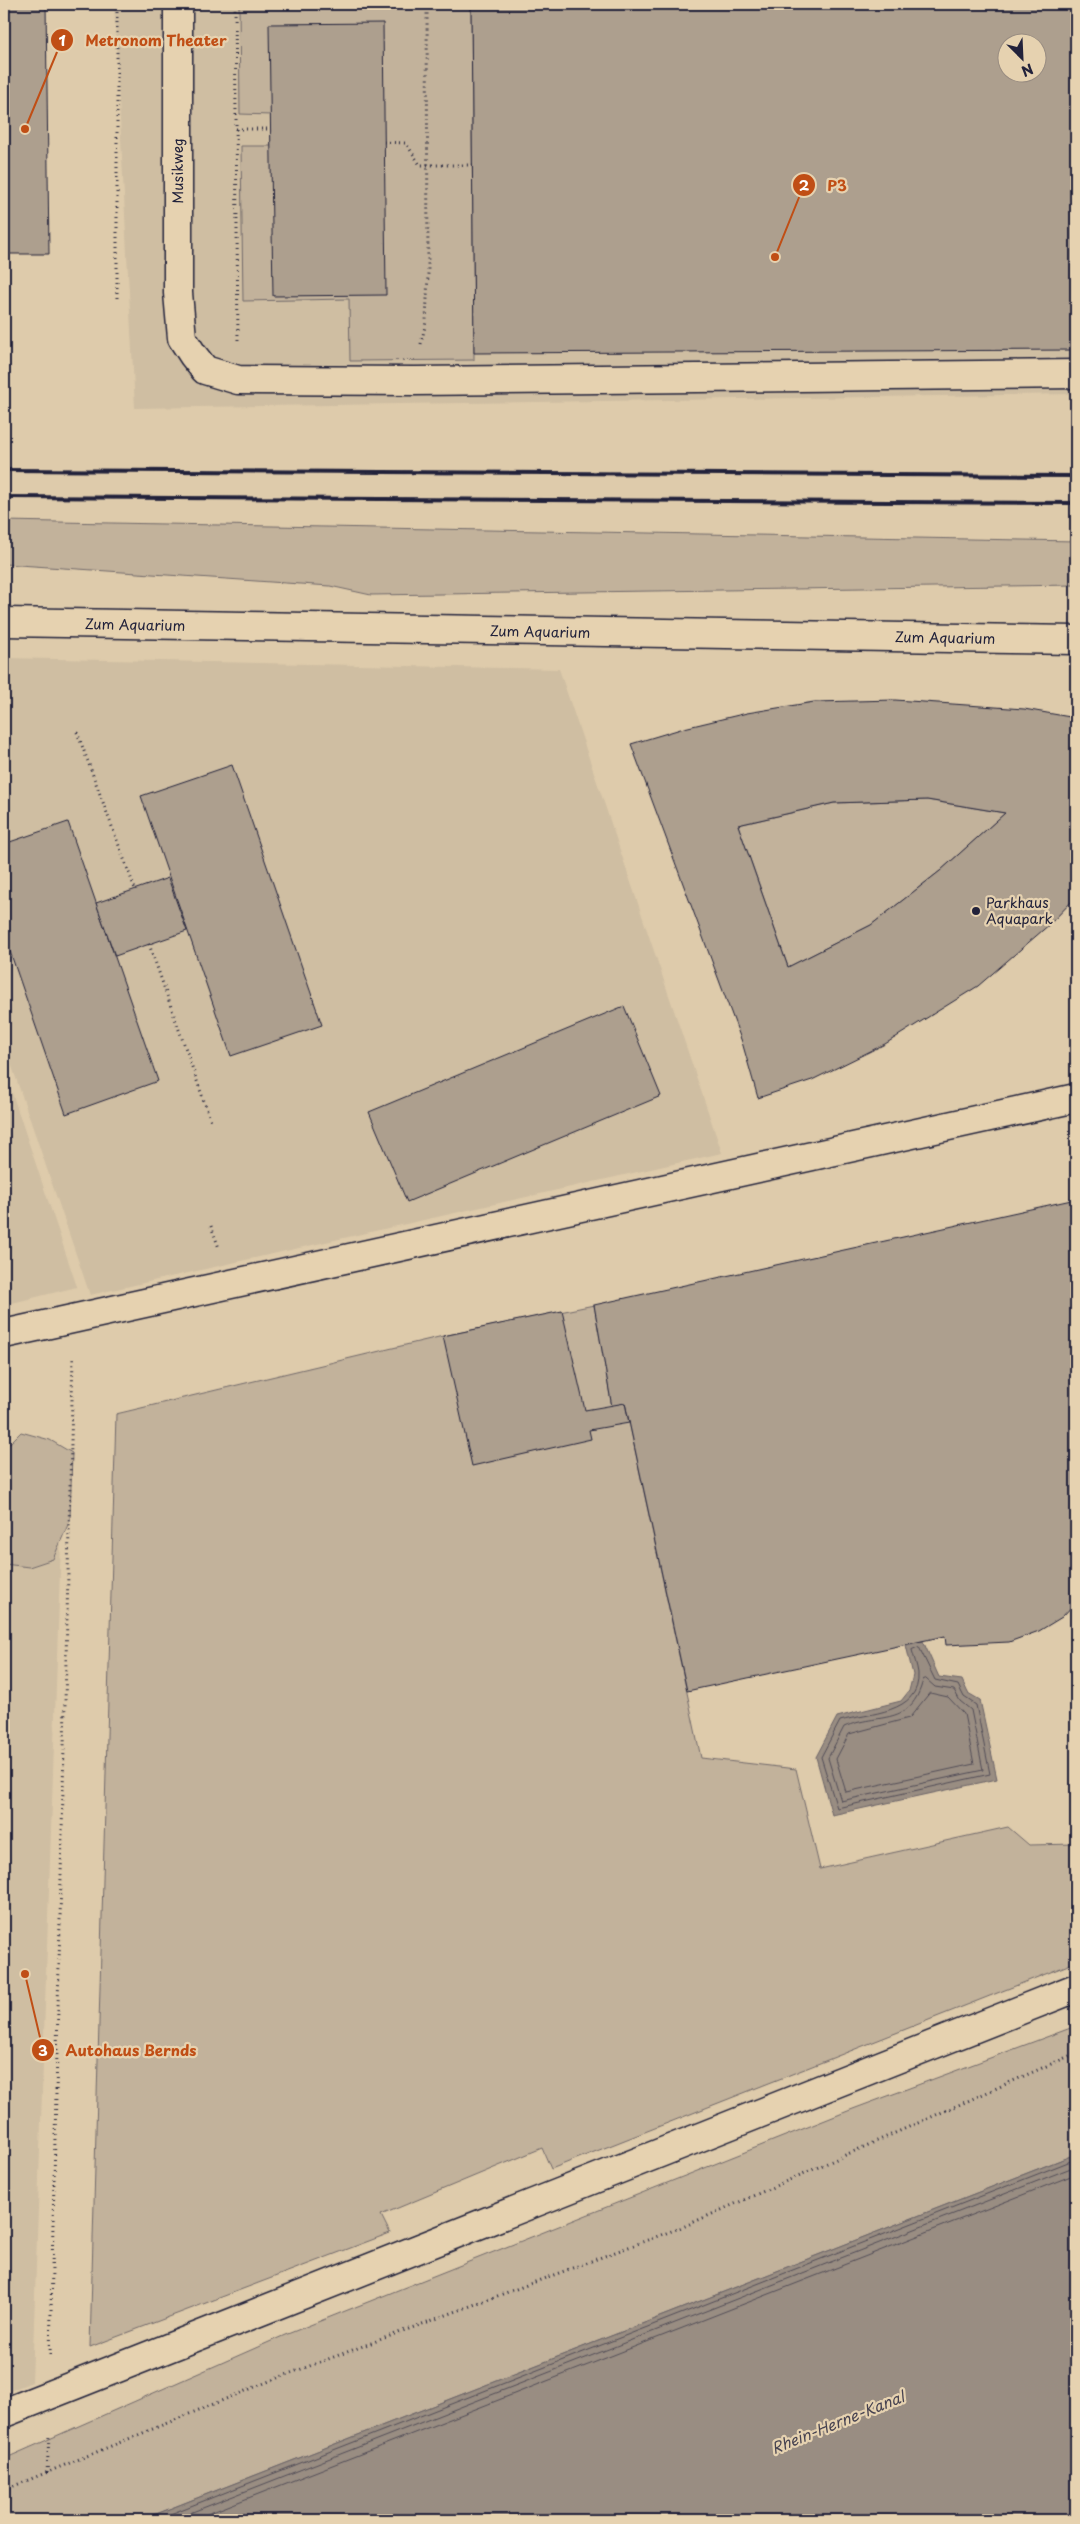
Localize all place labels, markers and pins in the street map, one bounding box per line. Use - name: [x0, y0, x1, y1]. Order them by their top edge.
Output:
- callout: Metronom Theater: [50, 25, 237, 55]
- callout: P3: [792, 170, 856, 200]
- place label: Parkhaus Aquapark: [986, 892, 1054, 929]
- marker: Parkhaus Aquapark: [970, 905, 982, 917]
- callout: Autohaus Bernds: [31, 2035, 206, 2065]

